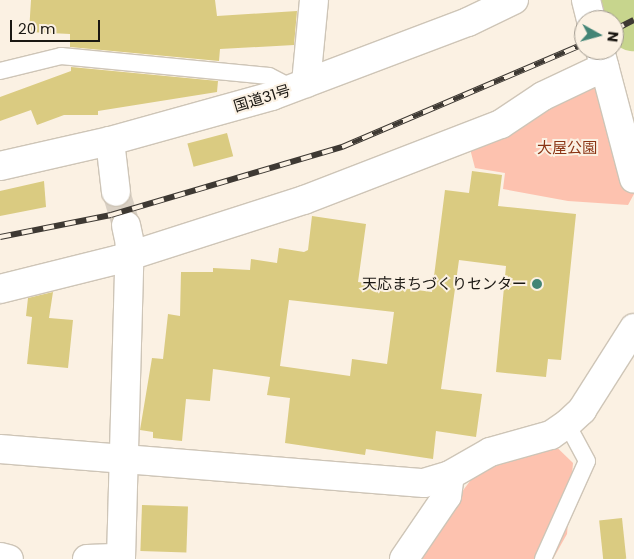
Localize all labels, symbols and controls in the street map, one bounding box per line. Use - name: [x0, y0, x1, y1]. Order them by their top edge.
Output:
- scale bar: [12, 10, 102, 42]
- north arrow: [574, 10, 624, 60]
- text: 20 m: [18, 18, 56, 39]
- text: N: [602, 30, 623, 43]
- street label: 国道31号: [231, 81, 293, 115]
- park label: 大屋公園: [537, 139, 597, 157]
- place label: 天応まちづくりセンター: [362, 275, 527, 293]
- marker: 天応まちづくりセンター: [531, 278, 543, 290]

